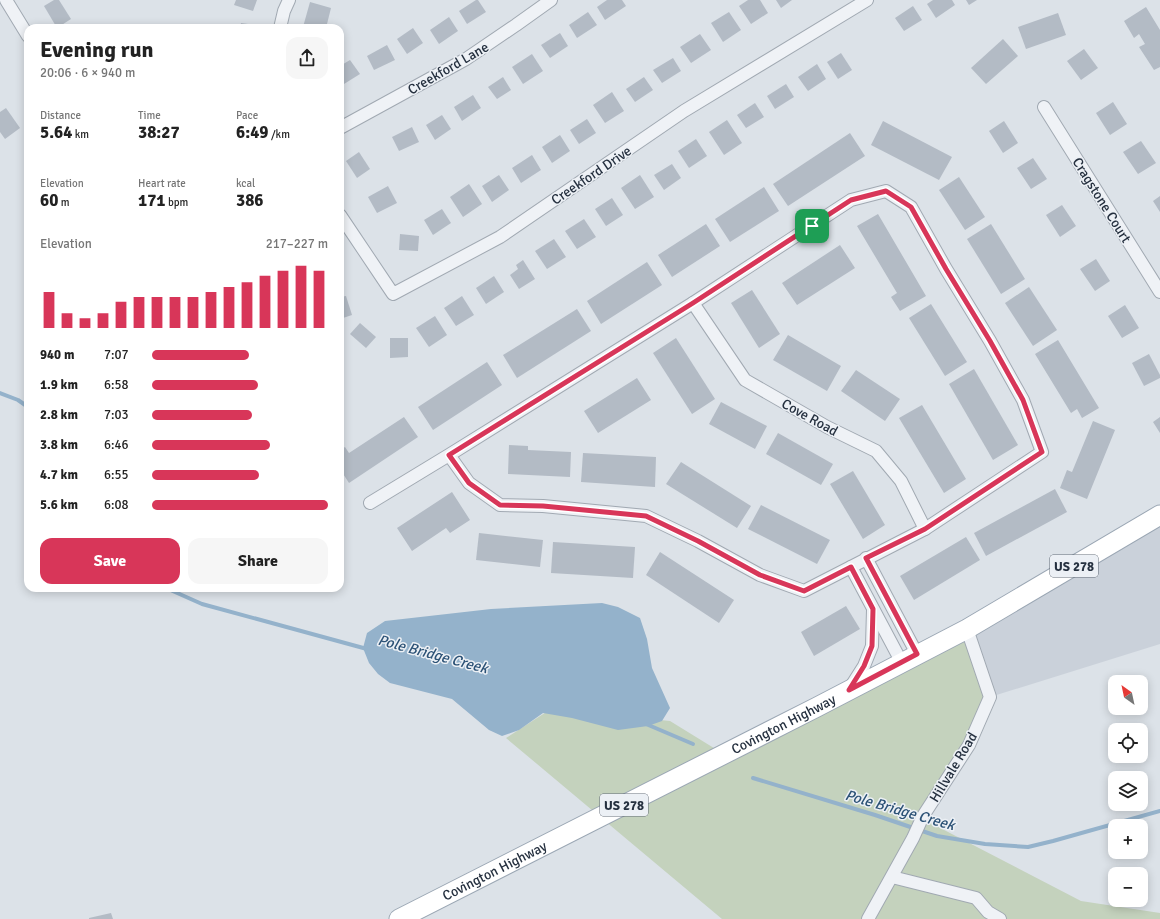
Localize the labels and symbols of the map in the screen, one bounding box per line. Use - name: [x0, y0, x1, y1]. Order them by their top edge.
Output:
- street label: Creekford Lane: [405, 38, 492, 98]
- street label: Creekford Drive: [548, 142, 635, 208]
- street label: Cragstone Court: [1069, 154, 1135, 246]
- pin: [795, 209, 829, 243]
- street label: Cove Road: [779, 395, 841, 440]
- road number: US 278: [1050, 555, 1098, 577]
- water label: Pole Bridge Creek: [376, 631, 491, 678]
- north arrow: [1108, 675, 1148, 715]
- street label: Covington Highway: [729, 691, 839, 758]
- street label: Hillvale Road: [926, 729, 981, 805]
- water label: Pole Bridge Creek: [843, 786, 958, 835]
- road number: US 278: [600, 794, 648, 816]
- street label: Covington Highway: [440, 837, 550, 905]

